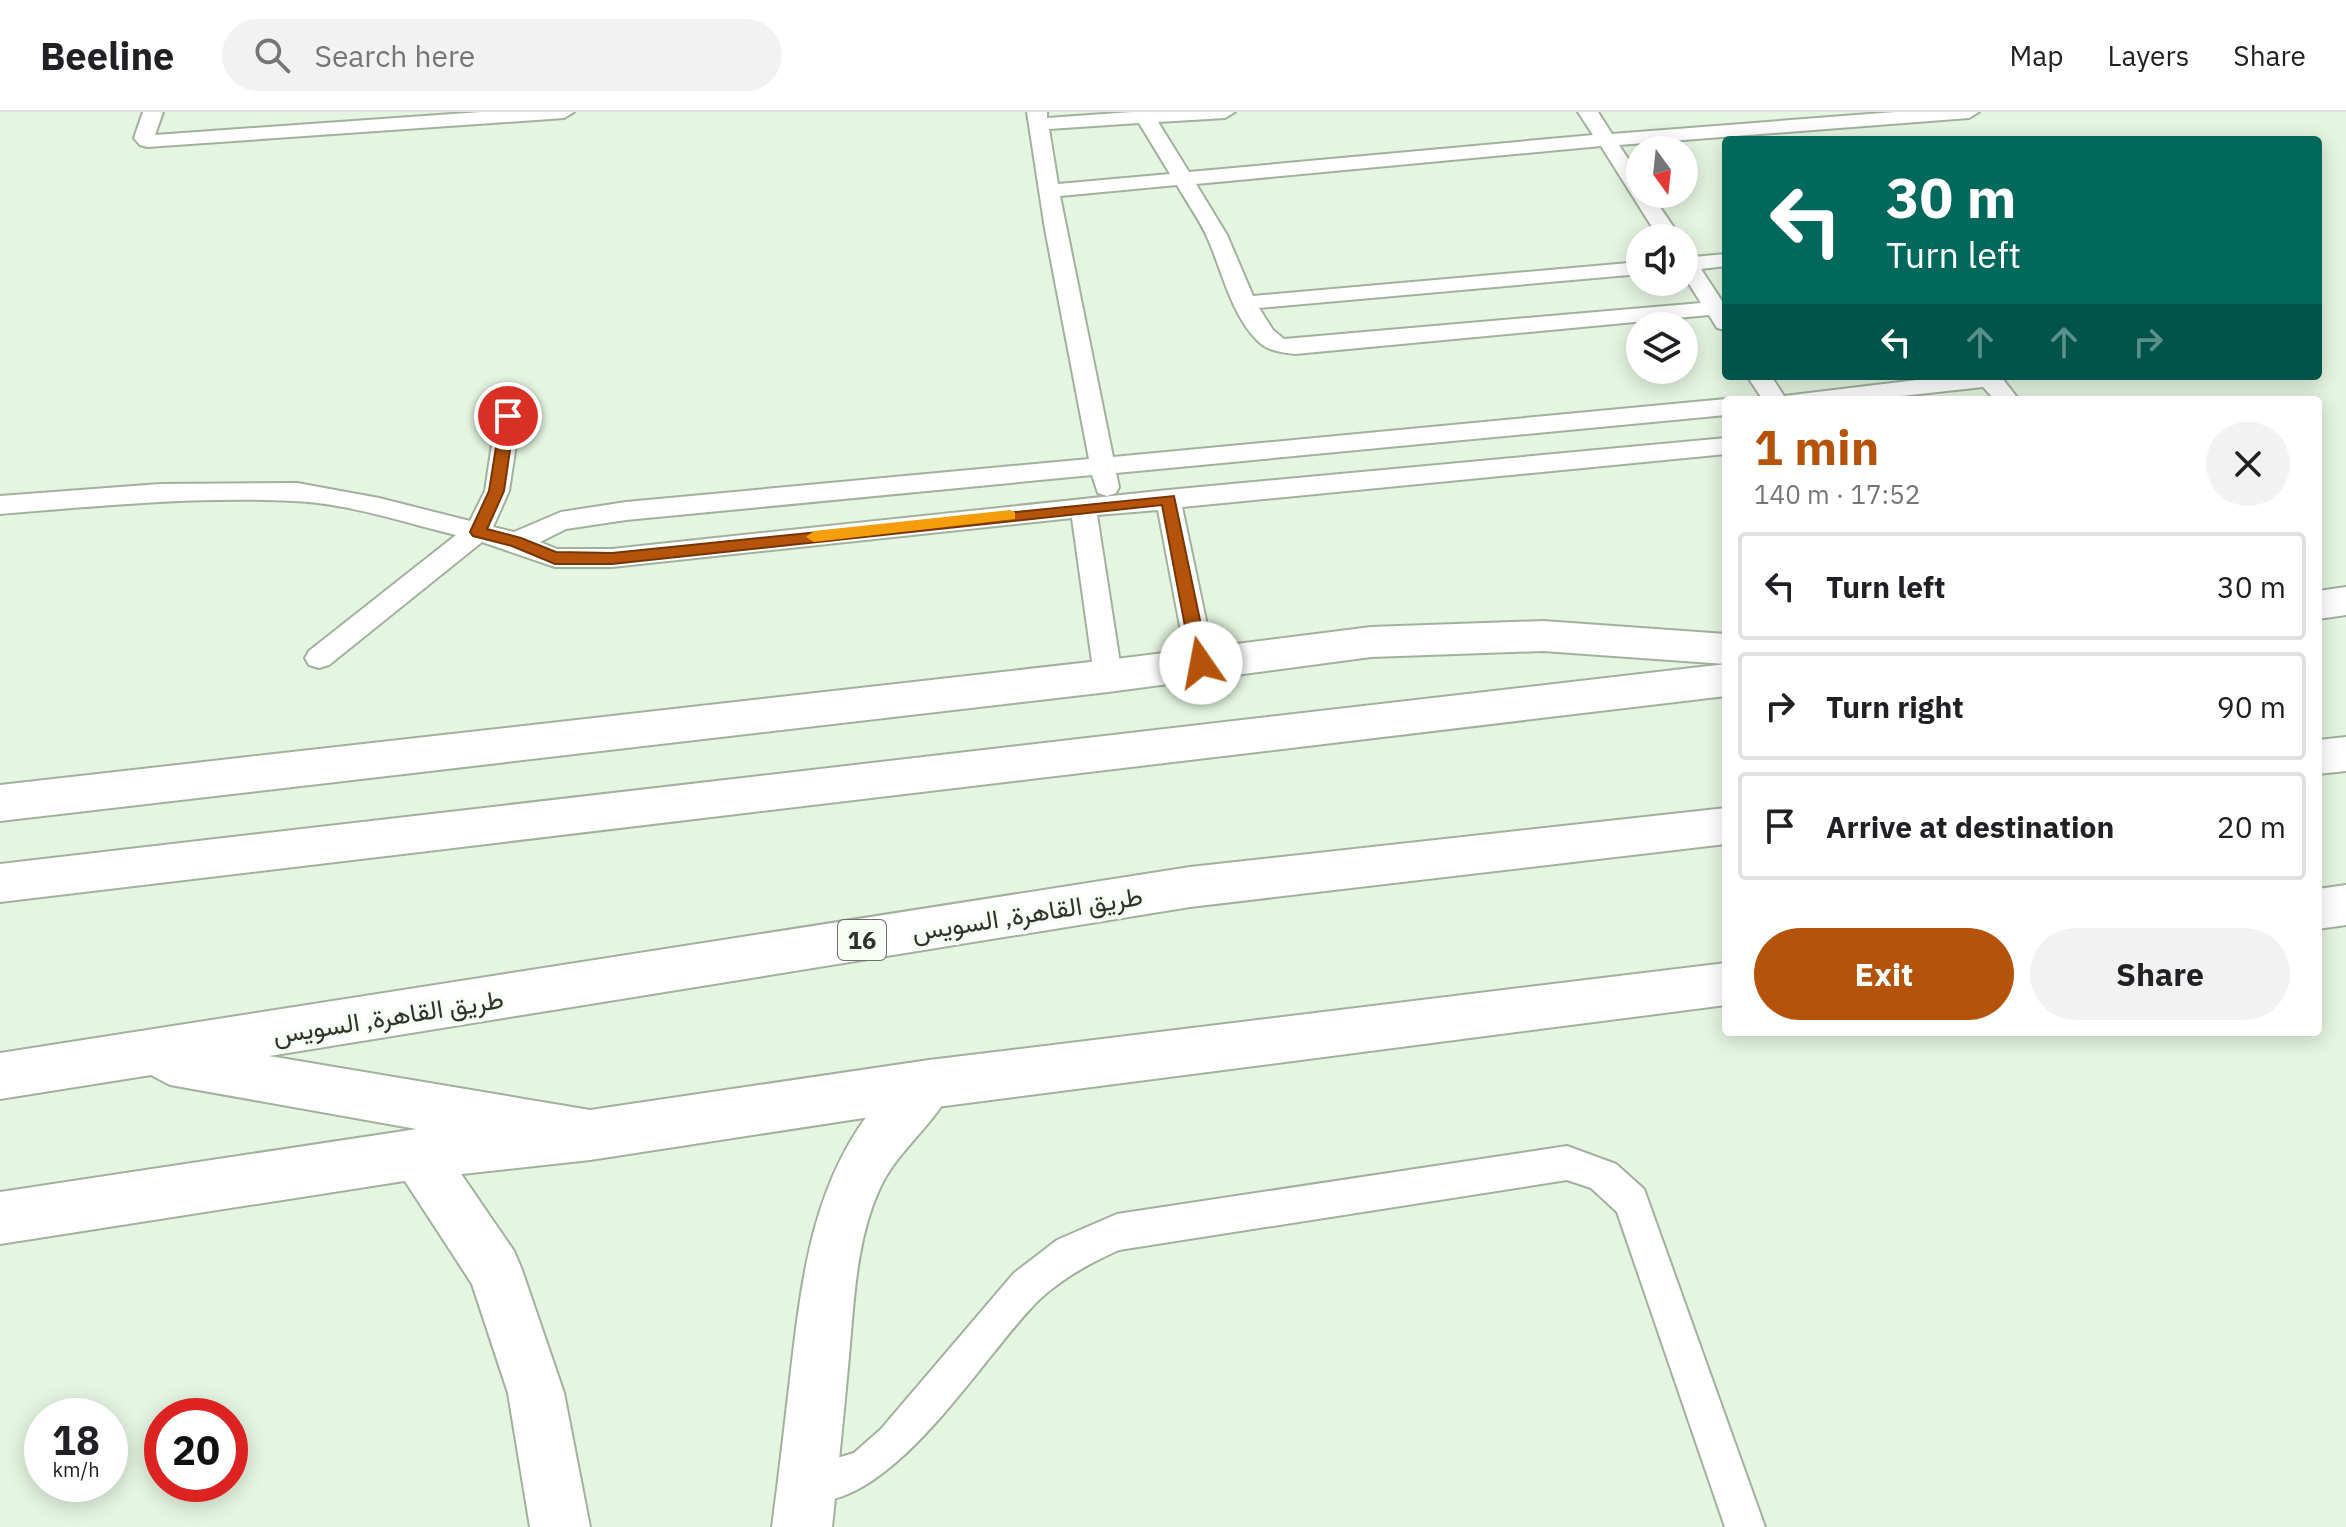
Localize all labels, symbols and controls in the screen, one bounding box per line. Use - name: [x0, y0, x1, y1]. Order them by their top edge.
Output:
- search box: [222, 19, 782, 91]
- text: Beeline: [40, 31, 174, 80]
- icon: search: [250, 33, 294, 77]
- text: Search here: [314, 36, 475, 75]
- text: Map: [2009, 37, 2063, 74]
- text: Layers: [2107, 37, 2189, 74]
- text: Share: [2233, 37, 2306, 74]
- north arrow: [1626, 136, 1698, 208]
- map controls: [1626, 136, 1698, 384]
- text: 30 m: [1886, 161, 2016, 233]
- icon: left: [1754, 168, 1858, 272]
- button: sound: [1626, 224, 1698, 296]
- text: Turn left: [1886, 231, 2021, 278]
- button: layers: [1626, 312, 1698, 384]
- icon: left: [1874, 320, 1918, 364]
- icon: ahead: [1958, 320, 2002, 364]
- icon: ahead: [2042, 320, 2086, 364]
- icon: right: [2126, 320, 2170, 364]
- pin: [474, 382, 542, 450]
- icon: arrive: [486, 394, 530, 438]
- text: 1 min: [1754, 416, 1879, 478]
- button: close: [2206, 422, 2290, 506]
- text: 140 m · 17:52: [1754, 477, 1920, 511]
- icon: left: [1758, 564, 1802, 608]
- text: Turn left: [1826, 567, 1945, 606]
- text: 30 m: [2217, 567, 2286, 606]
- position arrow: [1159, 621, 1243, 705]
- icon: right: [1758, 684, 1802, 728]
- text: Turn right: [1826, 687, 1964, 726]
- text: 90 m: [2217, 687, 2286, 726]
- icon: arrive: [1758, 804, 1802, 848]
- text: Arrive at destination: [1826, 807, 2114, 846]
- text: 20 m: [2217, 807, 2286, 846]
- street label: طريق القاهرة, السويس: [909, 878, 1145, 948]
- road number: 16: [838, 920, 886, 960]
- button: Exit: [1754, 928, 2014, 1020]
- button: Share: [2030, 928, 2290, 1020]
- street label: طريق القاهرة, السويس: [270, 981, 506, 1051]
- speed limit sign: 20: [144, 1398, 248, 1502]
- text: 18: [52, 1414, 100, 1466]
- text: km/h: [52, 1456, 100, 1483]

